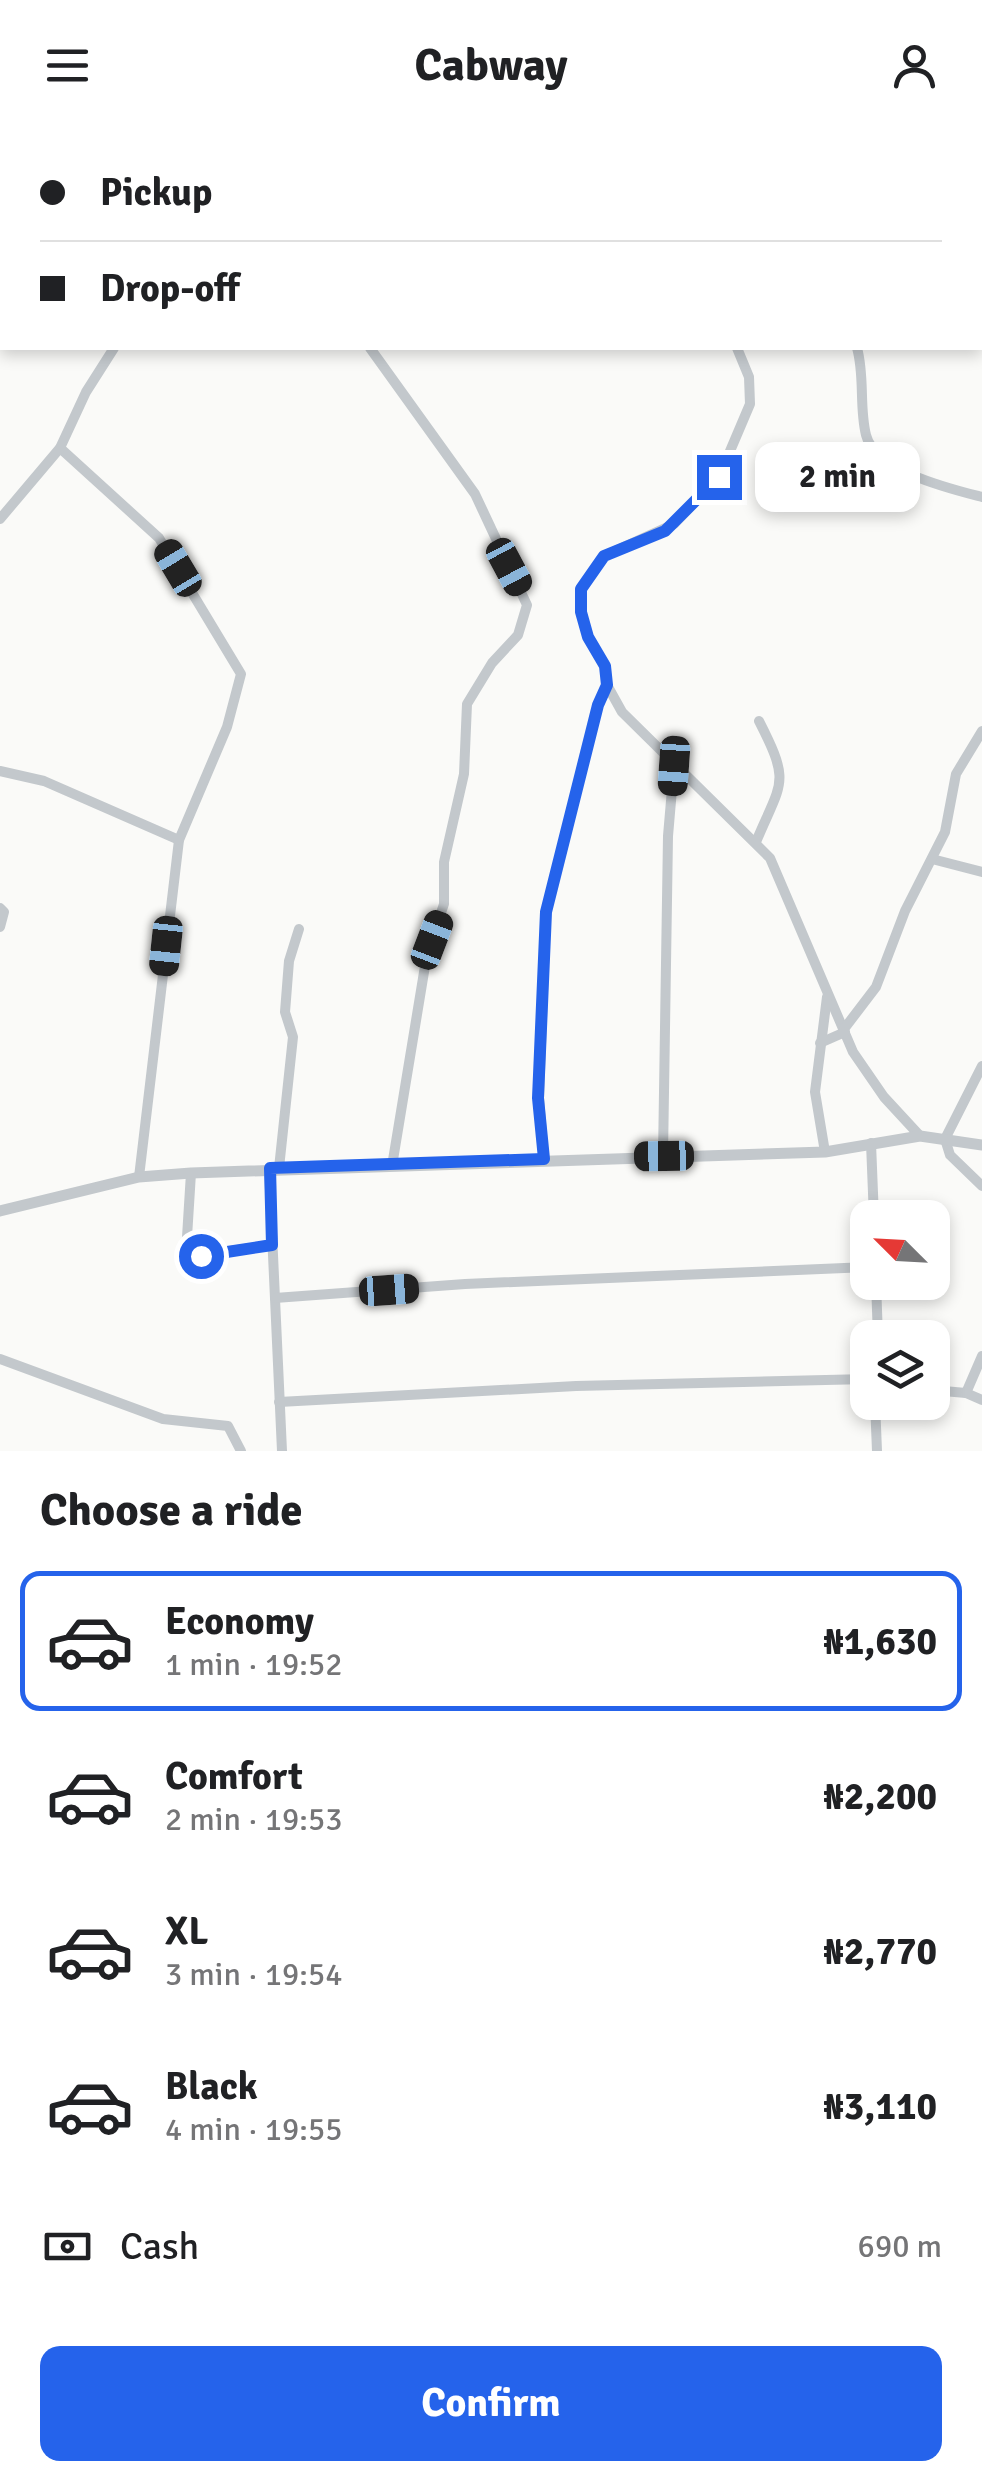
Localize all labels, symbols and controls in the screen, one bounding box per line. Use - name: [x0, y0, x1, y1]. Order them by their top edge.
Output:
- icon: menu: [40, 38, 95, 93]
- text: Cabway: [414, 38, 568, 93]
- icon: person: [887, 38, 942, 93]
- text: Pickup: [100, 169, 212, 216]
- text: Drop-off: [100, 265, 240, 312]
- callout: 2 min: [754, 442, 919, 512]
- route end: [697, 455, 742, 500]
- text: 2 min: [799, 457, 876, 496]
- car: [482, 533, 536, 601]
- car: [150, 535, 206, 601]
- car: [657, 735, 691, 797]
- car: [407, 907, 457, 973]
- car: [148, 915, 184, 977]
- car: [634, 1140, 694, 1172]
- north arrow: [850, 1200, 950, 1300]
- map controls: [850, 1200, 950, 1420]
- route start: [179, 1234, 224, 1279]
- car: [358, 1273, 420, 1307]
- button: layers: [850, 1320, 950, 1420]
- text: Choose a ride: [40, 1483, 303, 1538]
- icon: car: [45, 1596, 135, 1686]
- text: Economy: [165, 1598, 314, 1645]
- text: ₦1,630: [823, 1618, 937, 1665]
- text: 1 min · 19:52: [165, 1645, 343, 1684]
- icon: car: [45, 1751, 135, 1841]
- text: Comfort: [165, 1753, 303, 1800]
- text: ₦2,200: [823, 1773, 937, 1820]
- text: 2 min · 19:53: [165, 1800, 343, 1839]
- icon: car: [45, 1906, 135, 1996]
- text: XL: [165, 1908, 208, 1955]
- text: ₦2,770: [823, 1928, 937, 1975]
- text: 3 min · 19:54: [165, 1955, 343, 1994]
- icon: car: [45, 2061, 135, 2151]
- text: Black: [165, 2063, 258, 2110]
- text: ₦3,110: [823, 2083, 937, 2130]
- text: 4 min · 19:55: [165, 2110, 343, 2149]
- icon: cash: [40, 2219, 95, 2274]
- text: Cash: [120, 2223, 199, 2270]
- text: 690 m: [858, 2227, 942, 2266]
- button: Confirm: [40, 2346, 942, 2461]

